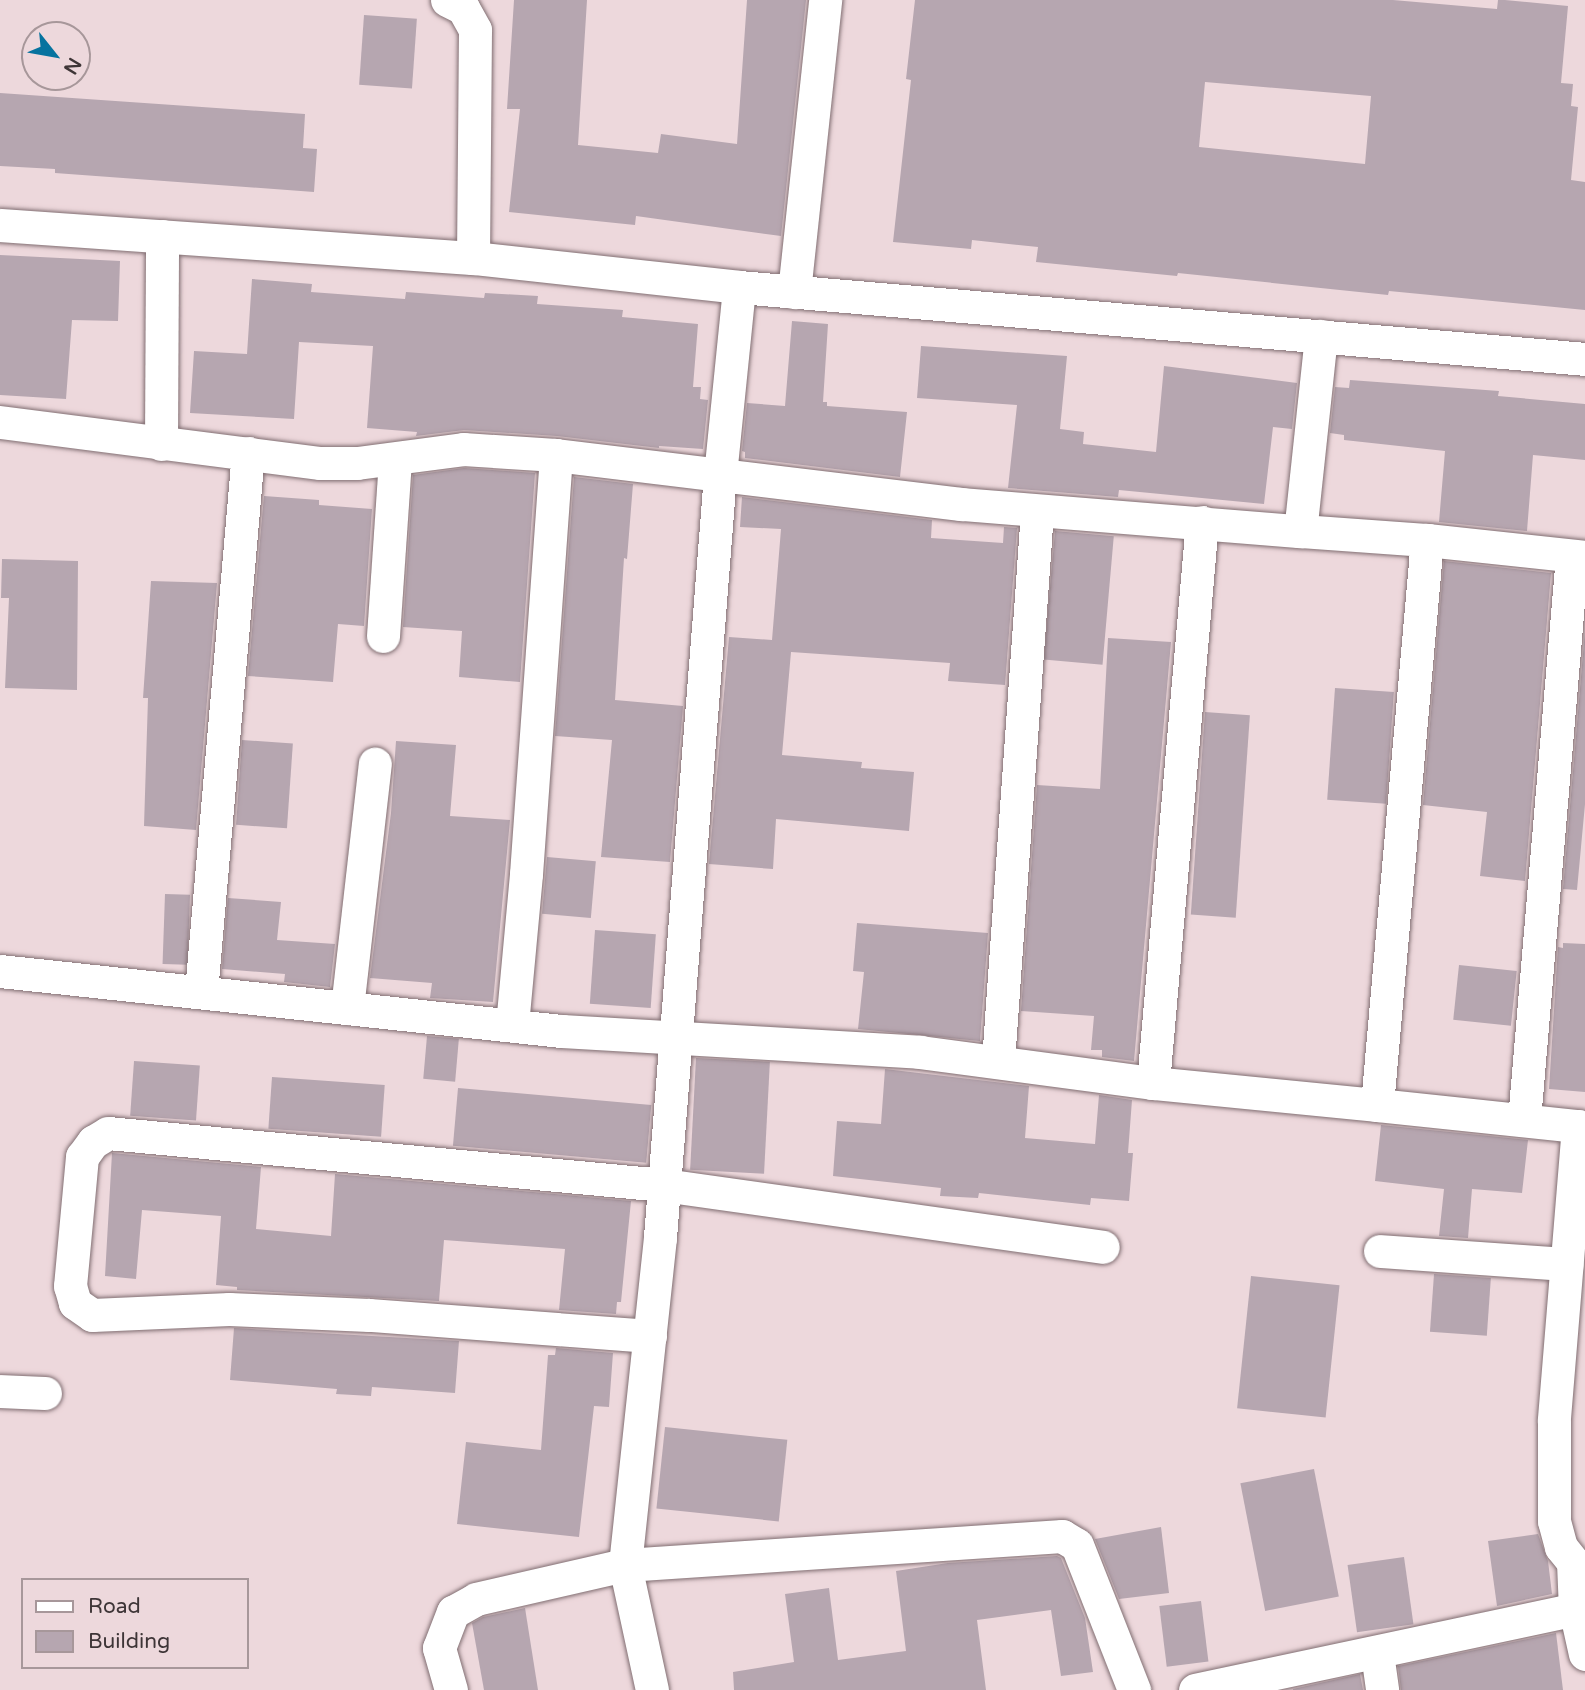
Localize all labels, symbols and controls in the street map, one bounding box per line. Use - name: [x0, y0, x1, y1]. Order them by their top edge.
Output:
- north arrow: [21, 21, 91, 91]
- text: N: [59, 54, 86, 78]
- legend: [21, 1578, 248, 1669]
- text: Road: [88, 1594, 141, 1619]
- text: Building: [88, 1629, 170, 1654]

